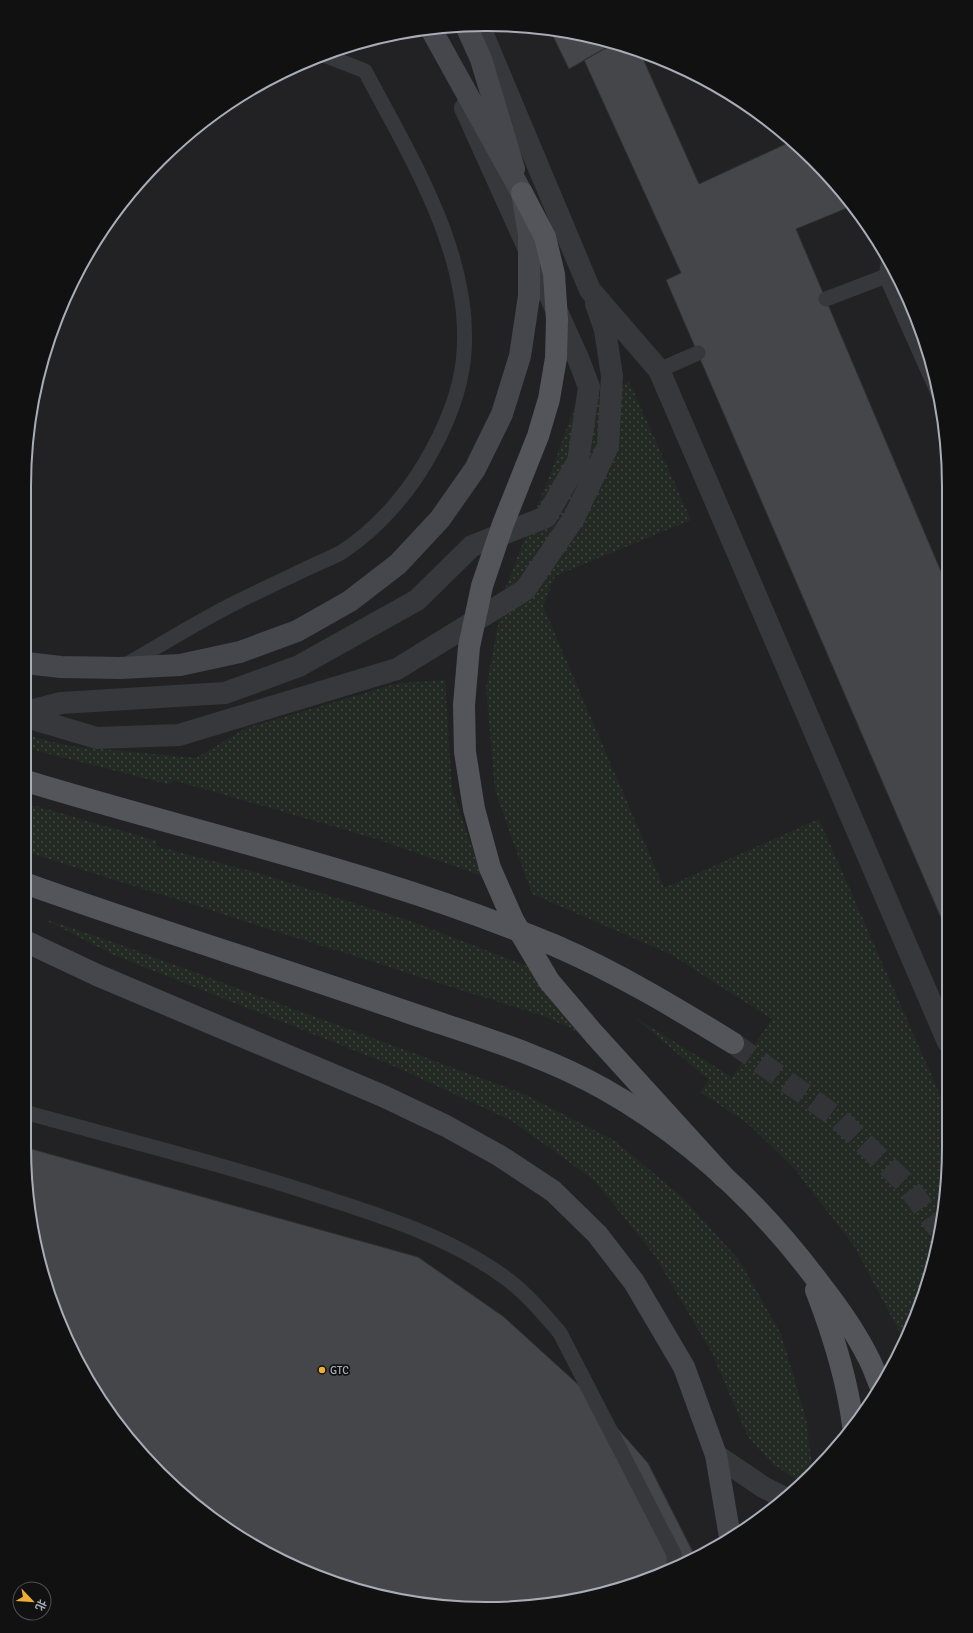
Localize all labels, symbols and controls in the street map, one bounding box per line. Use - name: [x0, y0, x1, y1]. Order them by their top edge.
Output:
- place label: GTC: [330, 1364, 349, 1377]
- marker: GTC: [317, 1365, 327, 1375]
- north arrow: [12, 1581, 52, 1621]
- text: 北: [32, 1597, 49, 1613]

